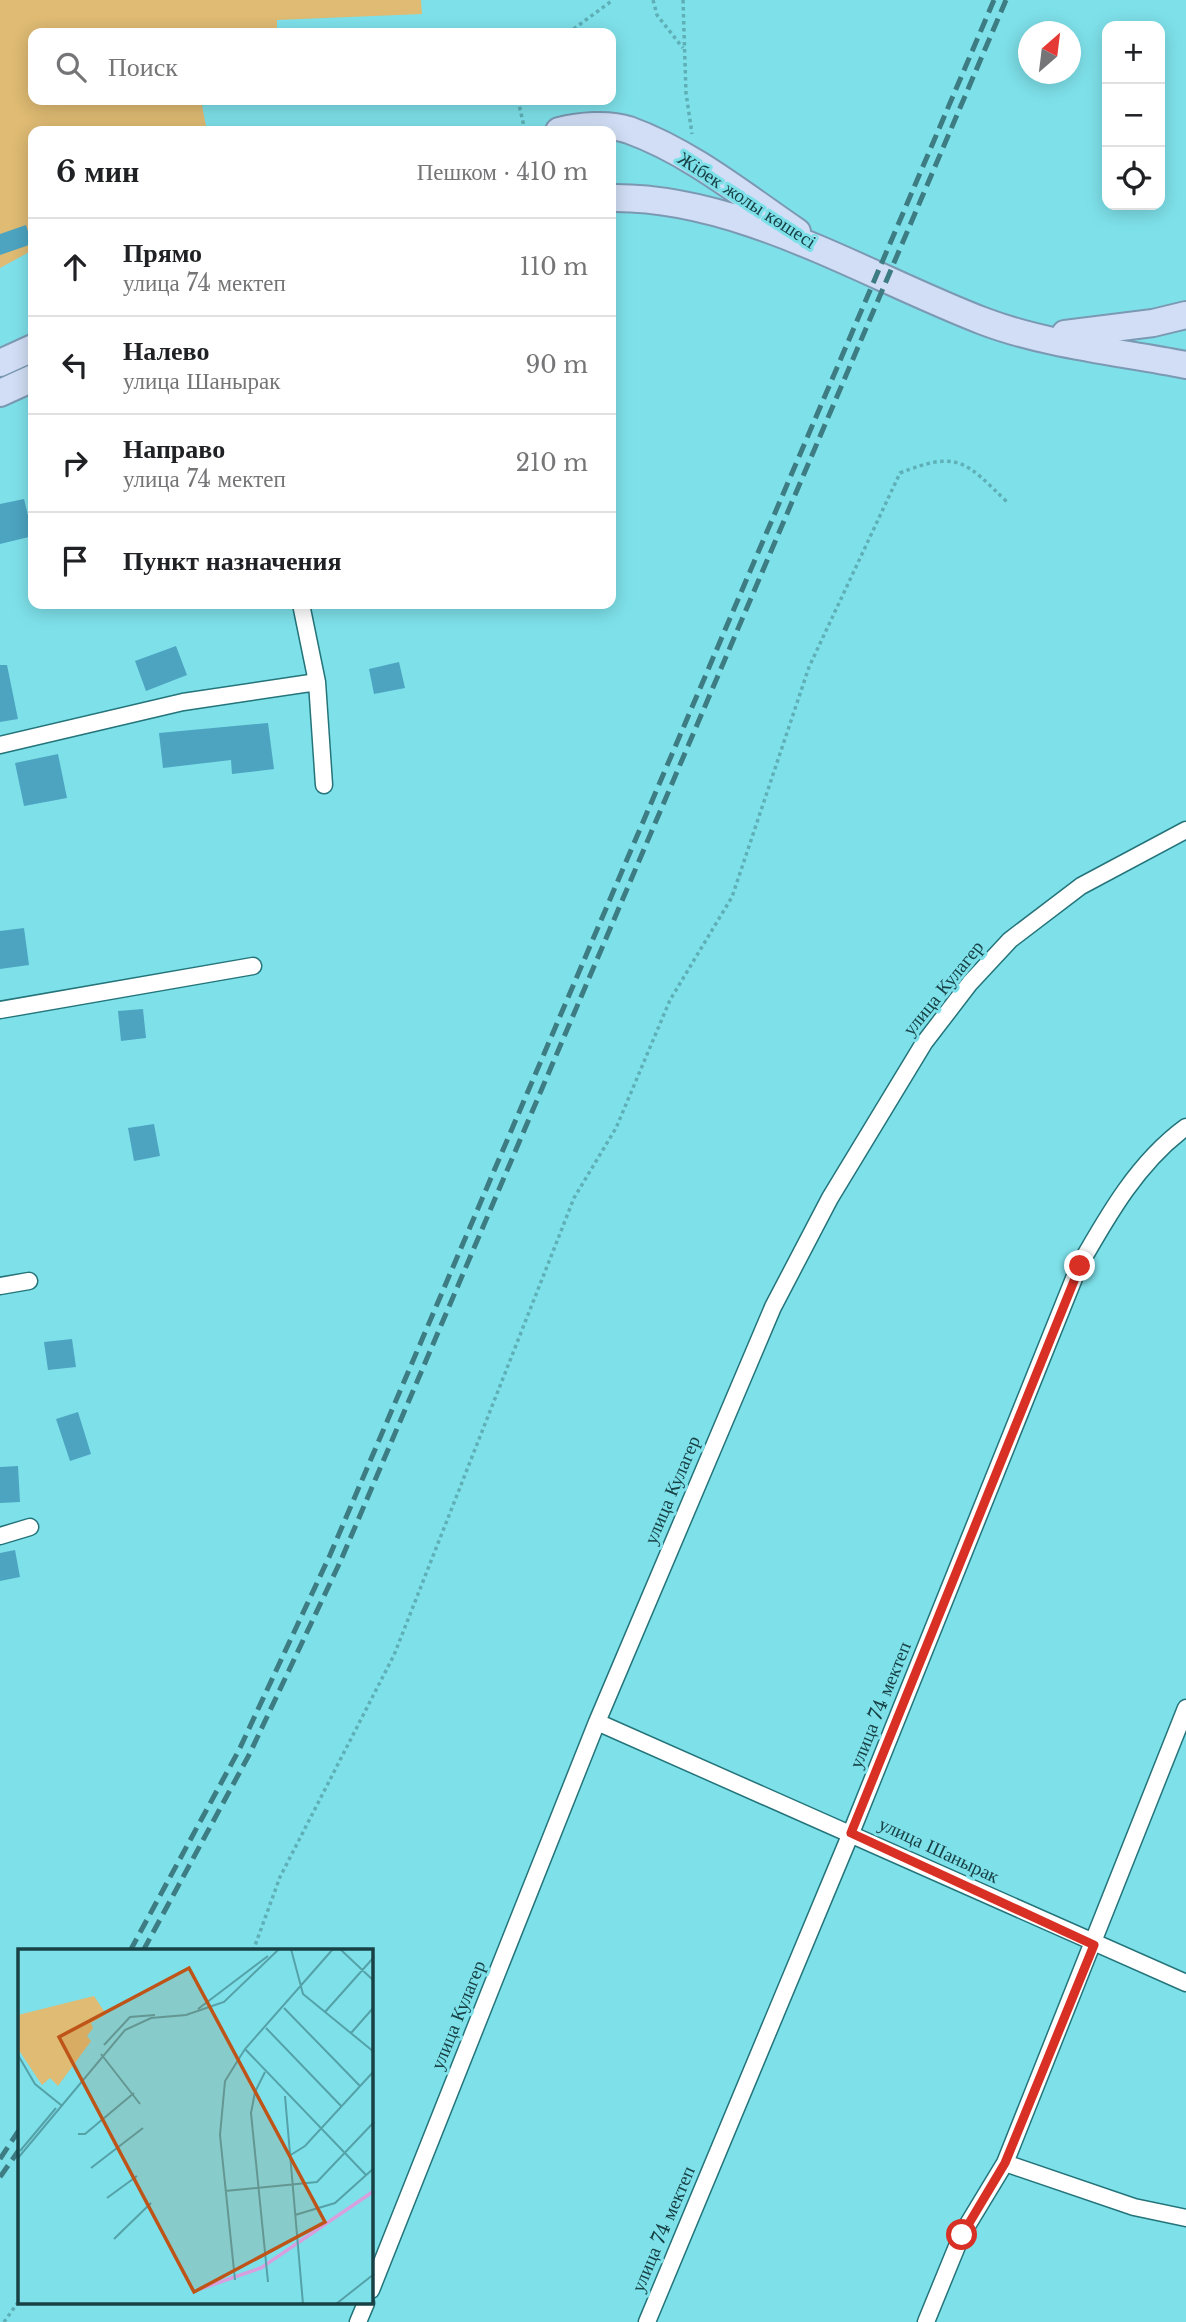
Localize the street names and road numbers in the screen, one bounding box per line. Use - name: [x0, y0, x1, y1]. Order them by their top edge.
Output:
- street label: Жібек жолы көшесі: [673, 147, 821, 253]
- street label: улица Кулагер: [898, 936, 988, 1040]
- street label: улица Кулагер: [639, 1432, 705, 1548]
- street label: улица 74 мектеп: [844, 1638, 916, 1772]
- street label: улица Шанырак: [875, 1812, 1003, 1888]
- street label: улица Кулагер: [426, 1957, 490, 2073]
- street label: улица 74 мектеп: [626, 2163, 700, 2295]

